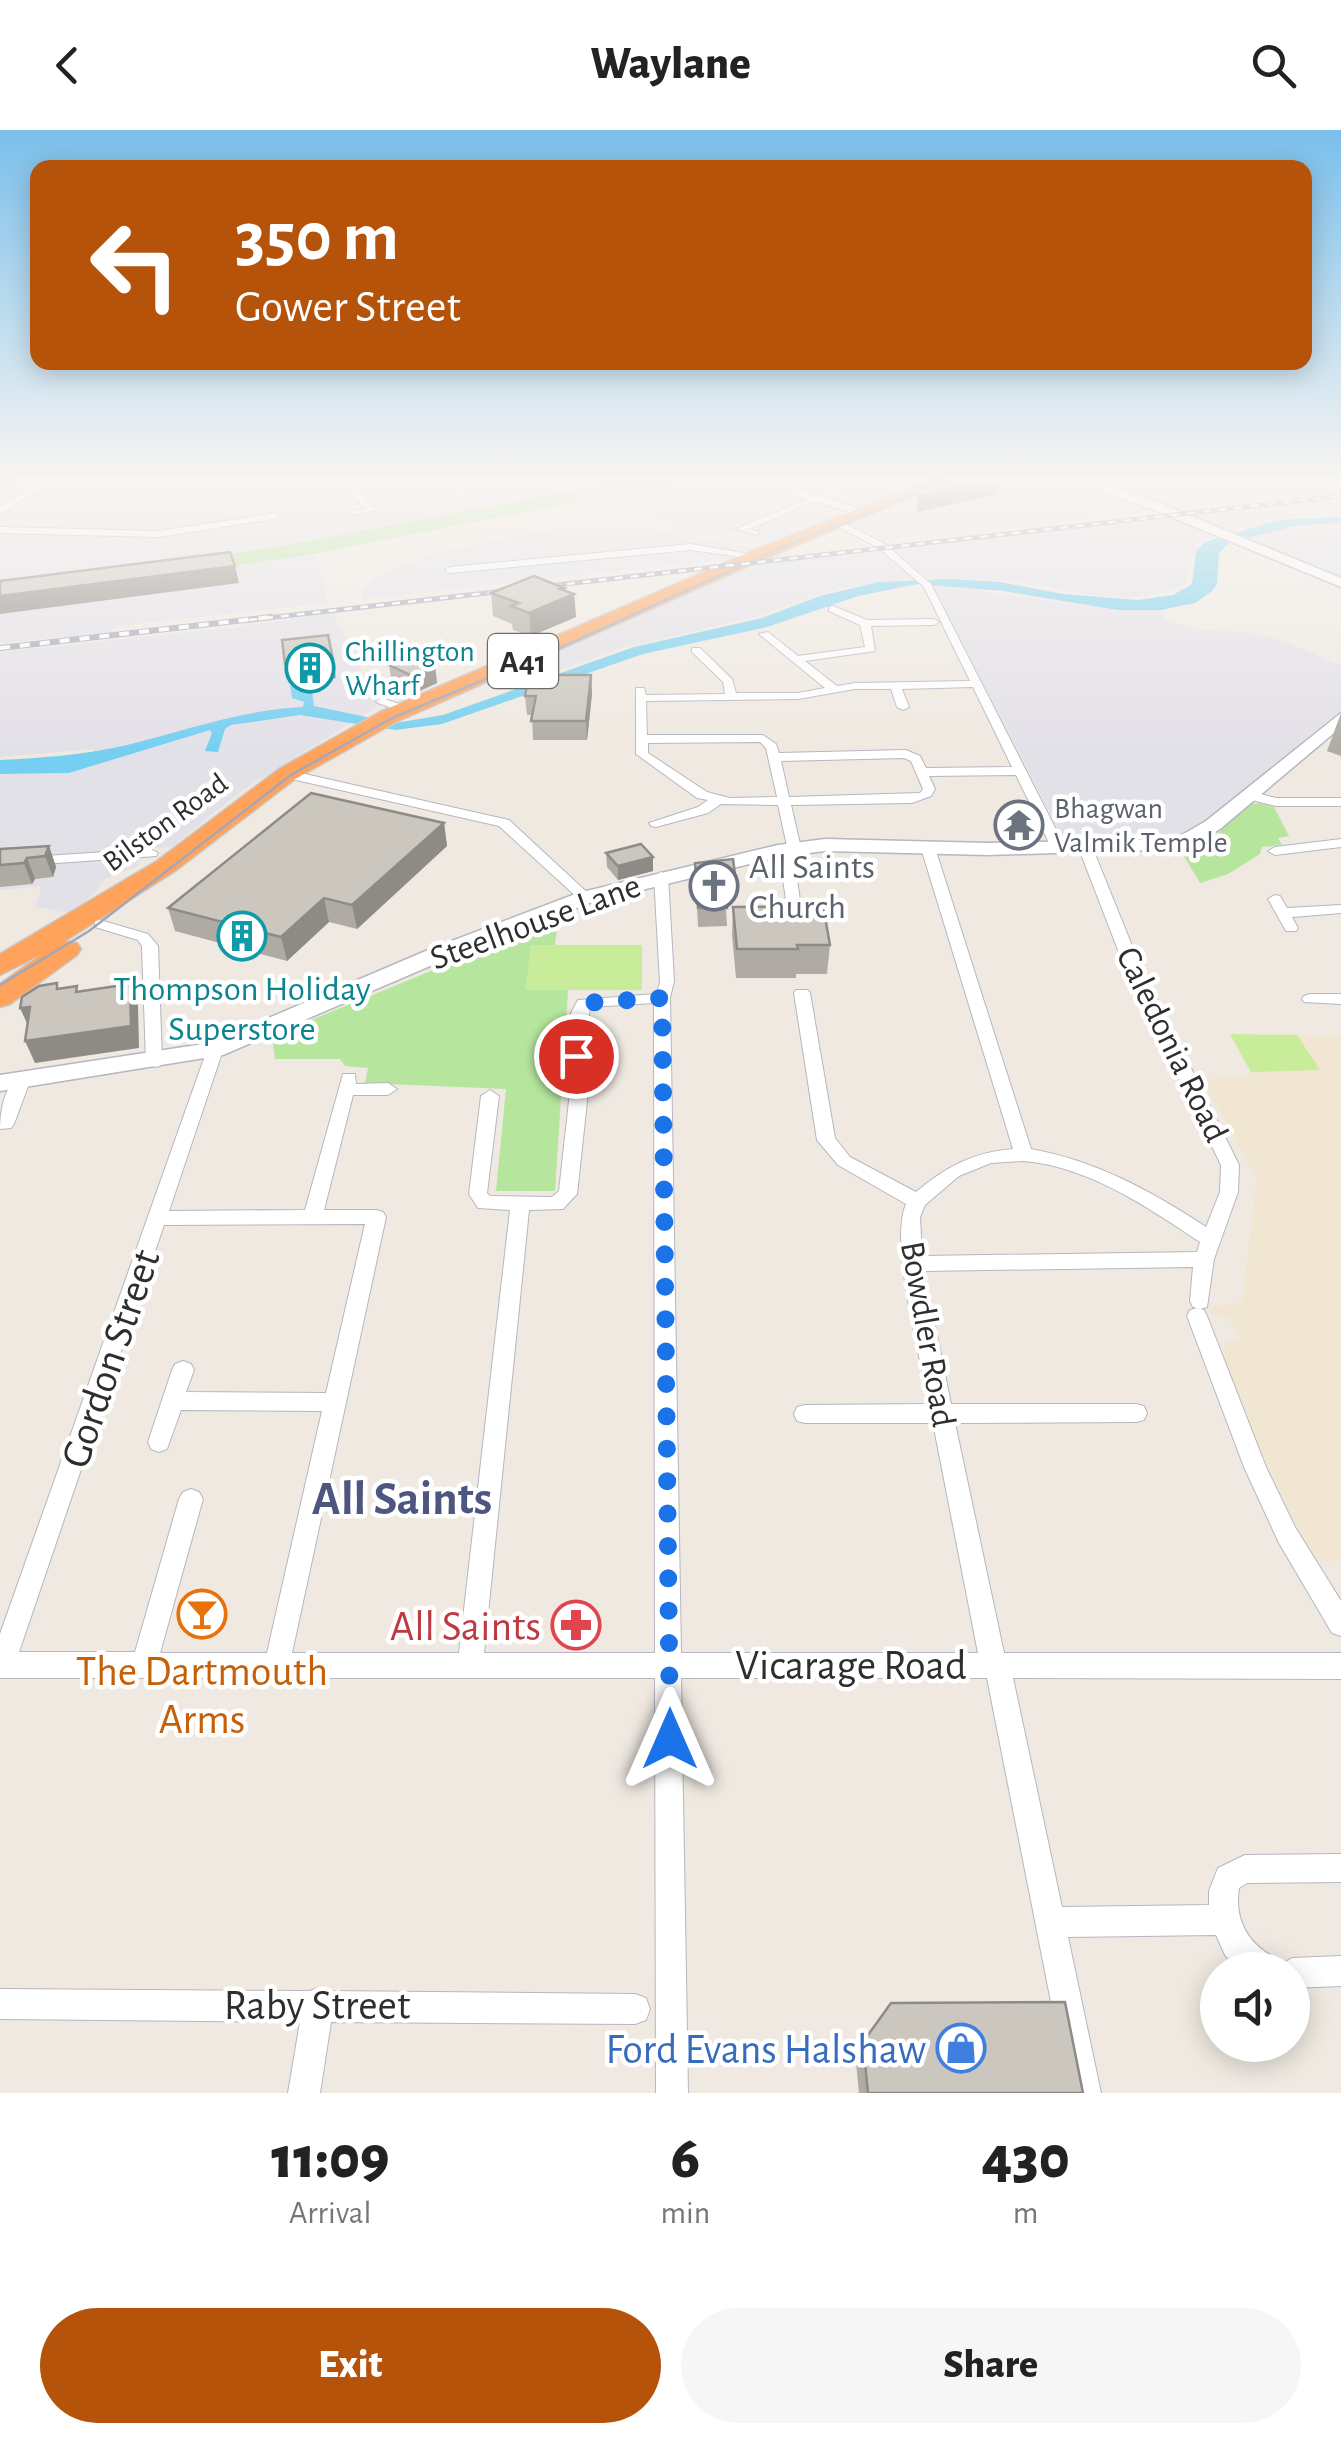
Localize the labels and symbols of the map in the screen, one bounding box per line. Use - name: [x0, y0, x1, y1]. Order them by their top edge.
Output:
- road number: A41: [488, 634, 558, 688]
- place label: Chillington Wharf: [345, 637, 475, 701]
- building icon: Chillington Wharf: [284, 642, 336, 694]
- street label: Bilston Road: [98, 768, 233, 878]
- place label: Bhagwan Valmik Temple: [1054, 794, 1228, 858]
- temple icon: Bhagwan Valmik Temple: [993, 799, 1045, 851]
- place label: All Saints Church: [749, 850, 875, 925]
- church icon: All Saints Church: [688, 860, 740, 912]
- street label: Steelhouse Lane: [426, 868, 645, 977]
- building icon: Thompson Holiday Superstore: [216, 910, 268, 962]
- street label: Caledonia Road: [1109, 942, 1234, 1148]
- place label: Thompson Holiday Superstore: [113, 972, 371, 1047]
- pin: [534, 1014, 619, 1099]
- street label: Bowdler Road: [894, 1239, 961, 1430]
- street label: Gordon Street: [54, 1244, 168, 1473]
- district label: All Saints: [312, 1476, 492, 1524]
- bar icon: The Dartmouth Arms: [176, 1588, 228, 1640]
- pharmacy icon: All Saints: [550, 1599, 602, 1651]
- place label: All Saints: [390, 1606, 541, 1648]
- street label: Vicarage Road: [735, 1645, 967, 1687]
- place label: The Dartmouth Arms: [76, 1651, 328, 1741]
- position arrow: [618, 1687, 722, 1791]
- street label: Raby Street: [224, 1985, 410, 2027]
- shop icon: Ford Evans Halshaw: [935, 2022, 987, 2074]
- place label: Ford Evans Halshaw: [605, 2029, 926, 2071]

